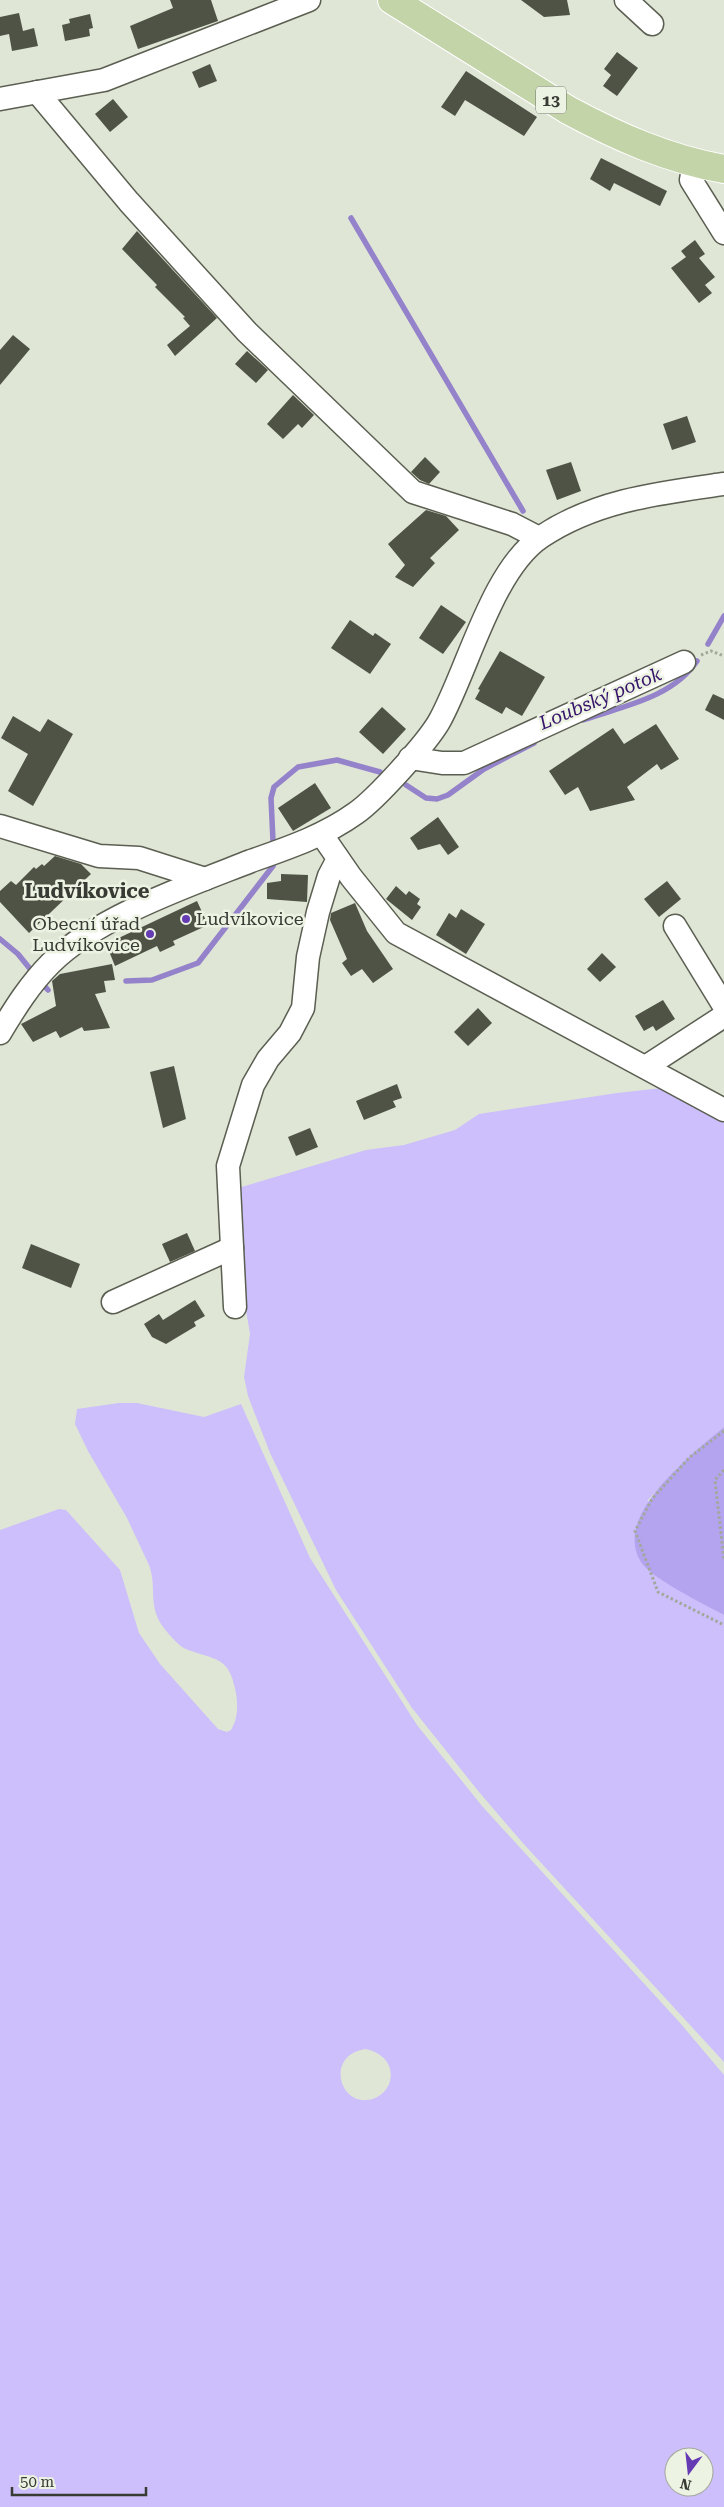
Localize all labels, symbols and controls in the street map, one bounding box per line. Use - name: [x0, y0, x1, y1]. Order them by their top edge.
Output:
- road number: 13: [536, 86, 566, 114]
- water label: Loubský potok: [535, 662, 666, 735]
- district label: Ludvíkovice: [24, 879, 150, 903]
- place label: Ludvíkovice: [196, 908, 304, 929]
- place label: Obecní úřad Ludvíkovice: [32, 913, 140, 955]
- marker: Ludvíkovice: [180, 913, 192, 925]
- marker: Obecní úřad Ludvíkovice: [144, 928, 156, 940]
- north arrow: [664, 2447, 714, 2497]
- scale bar: [12, 2464, 146, 2496]
- text: 50 m: [20, 2473, 55, 2491]
- text: N: [678, 2475, 693, 2494]

